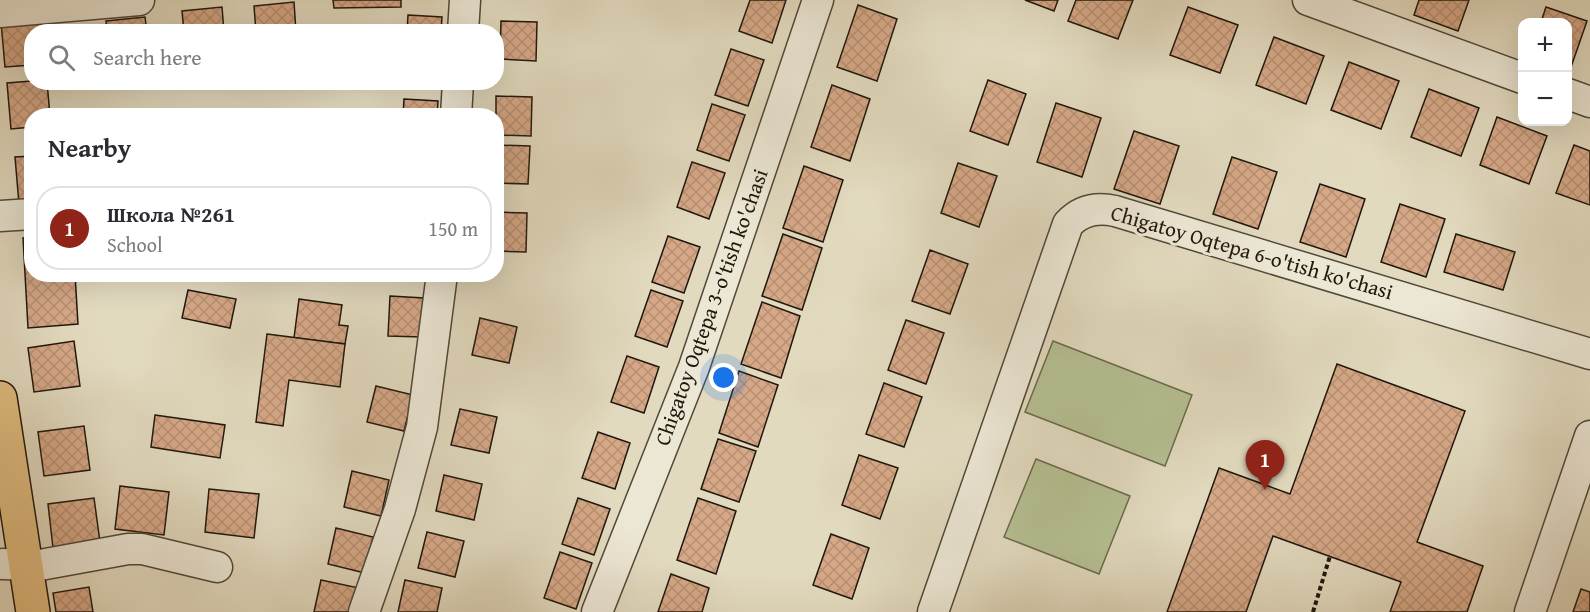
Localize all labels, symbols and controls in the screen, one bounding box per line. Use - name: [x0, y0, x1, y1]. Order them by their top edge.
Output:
- map controls: [1518, 18, 1572, 126]
- button: +: [1518, 18, 1572, 72]
- search box: [24, 24, 504, 90]
- icon: search: [45, 41, 78, 74]
- text: Search here: [93, 41, 202, 73]
- button: −: [1518, 72, 1572, 126]
- text: Nearby: [48, 128, 131, 167]
- street label: Chigatoy Oqtepa 3-o'tish ko'chasi: [646, 164, 776, 450]
- street label: Chigatoy Oqtepa 6-o'tish ko'chasi: [1107, 197, 1397, 307]
- text: Школа №261: [107, 198, 235, 230]
- text: 1: [64, 214, 75, 243]
- text: 150 m: [428, 214, 478, 243]
- text: School: [107, 230, 163, 259]
- your location: [709, 363, 738, 392]
- pin: 1: [1246, 440, 1284, 490]

